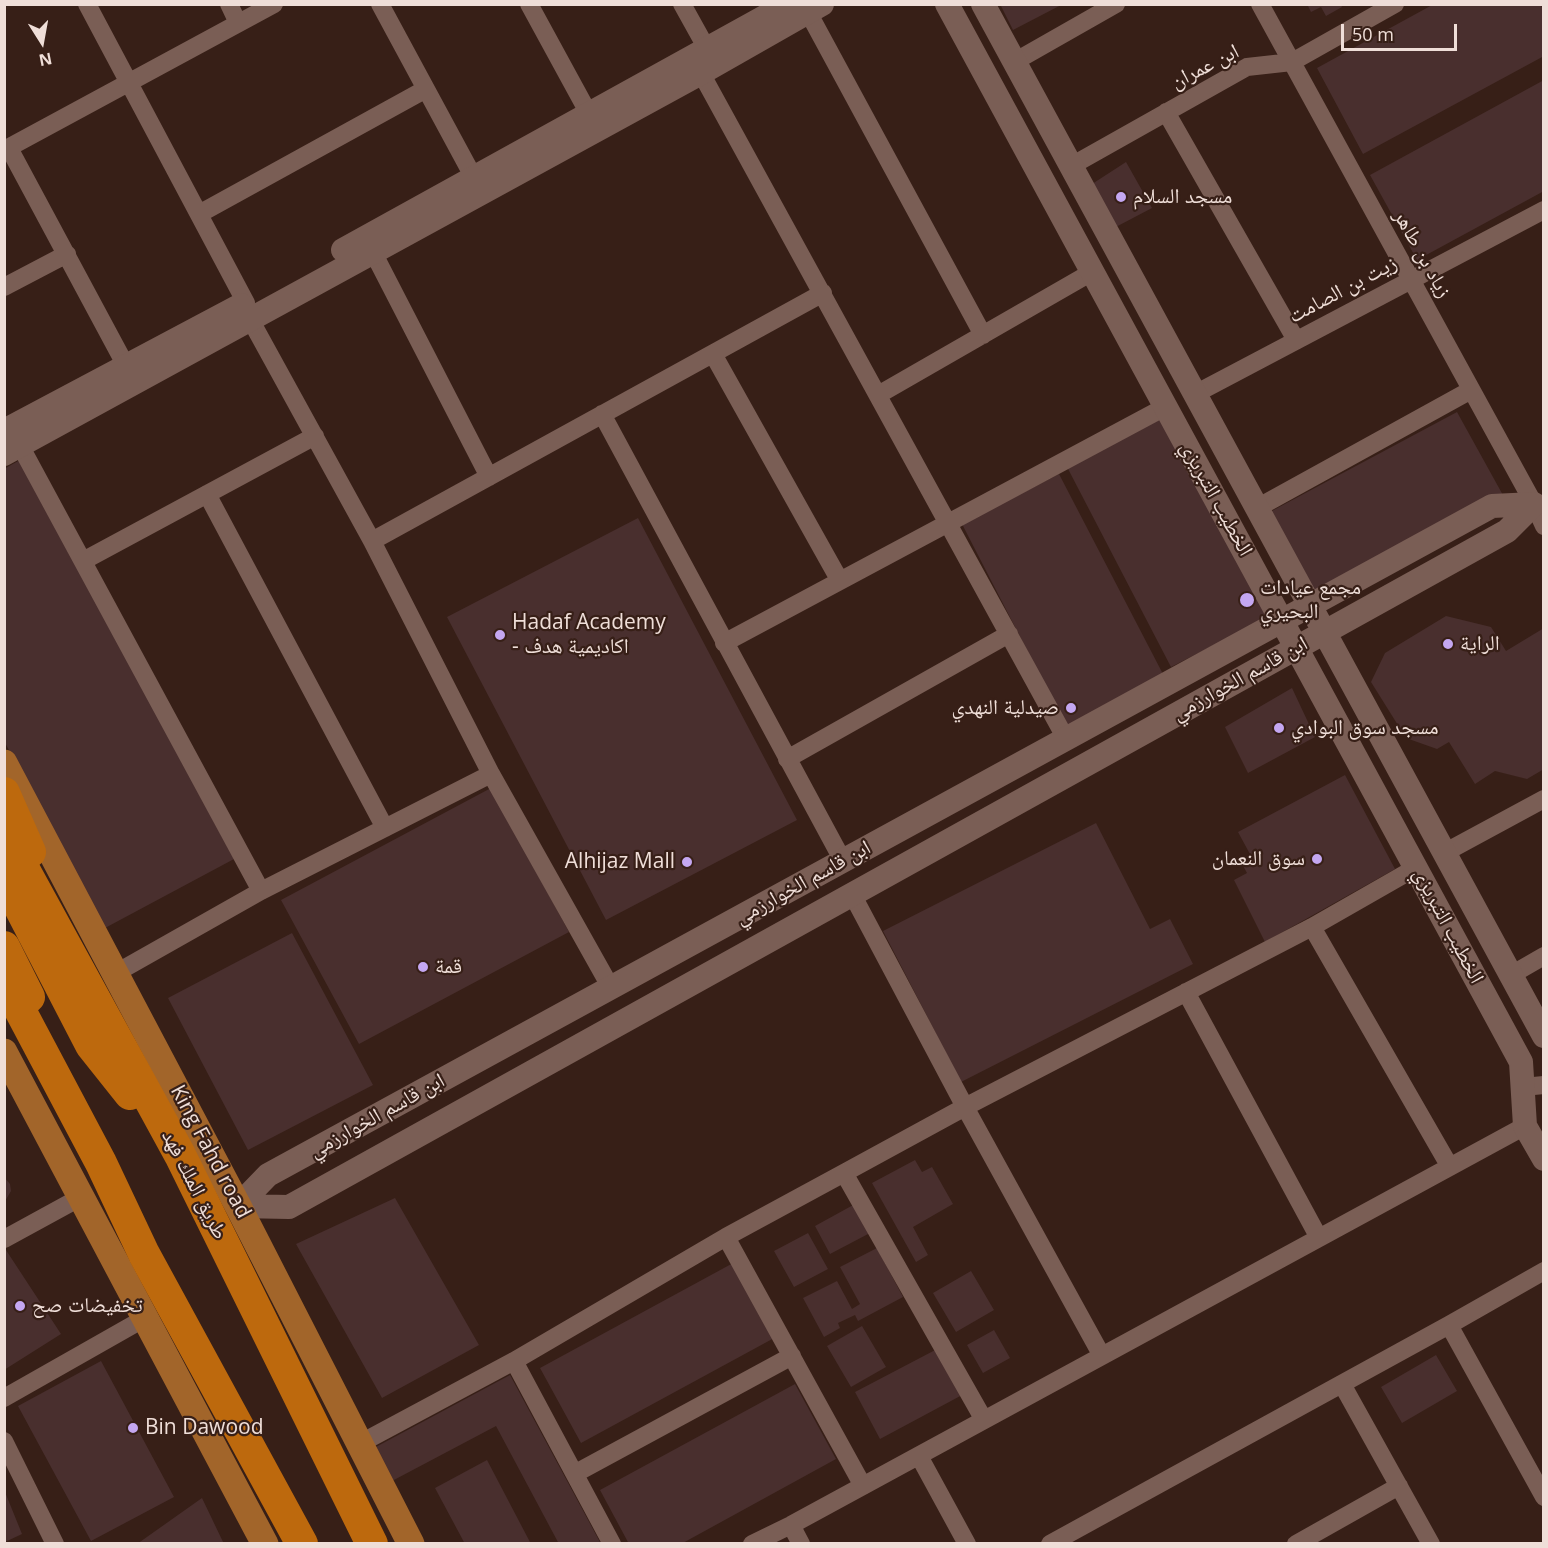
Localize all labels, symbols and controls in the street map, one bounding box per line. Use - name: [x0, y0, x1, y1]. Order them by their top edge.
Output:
- north arrow: [12, 12, 72, 72]
- scale bar: [1344, 12, 1460, 50]
- text: 50 m: [1352, 22, 1394, 46]
- street label: ابن عمران: [1167, 39, 1243, 95]
- text: N: [37, 48, 54, 72]
- place label: مسجد السلام: [1133, 184, 1232, 210]
- marker: مسجد السلام: [1114, 190, 1128, 204]
- street label: زياد بن طاهر: [1388, 206, 1456, 302]
- street label: زيت بن الصامت: [1284, 251, 1402, 329]
- street label: الخطيب التبريزي: [1174, 437, 1258, 561]
- place label: مجمع عيادات البحيري: [1260, 575, 1361, 625]
- marker: مجمع عيادات البحيري: [1238, 591, 1256, 609]
- place label: Hadaf Academy - اكاديمية هدف: [512, 610, 666, 660]
- marker: Hadaf Academy - اكاديمية هدف: [493, 628, 507, 642]
- street label: ابن قاسم الخوارزمي: [1168, 631, 1312, 727]
- place label: الراية: [1460, 631, 1500, 657]
- marker: الراية: [1441, 637, 1455, 651]
- place label: صيدلية النهدي: [952, 695, 1059, 721]
- marker: صيدلية النهدي: [1064, 701, 1078, 715]
- place label: مسجد سوق البوادي: [1291, 715, 1439, 741]
- marker: مسجد سوق البوادي: [1272, 721, 1286, 735]
- street label: ابن قاسم الخوارزمي: [731, 835, 875, 931]
- place label: سوق النعمان: [1212, 846, 1305, 872]
- place label: Alhijaz Mall: [565, 849, 675, 875]
- marker: سوق النعمان: [1310, 852, 1324, 866]
- marker: Alhijaz Mall: [680, 855, 694, 869]
- street label: الخطيب التبريزي: [1407, 864, 1489, 988]
- place label: قمة: [435, 954, 462, 980]
- marker: قمة: [416, 960, 430, 974]
- street label: ابن قاسم الخوارزمي: [305, 1068, 449, 1164]
- street label: King Fahd road: [164, 1081, 256, 1223]
- street label: طريق الملك فهد: [156, 1126, 232, 1244]
- place label: تخفيضات صح: [32, 1293, 143, 1319]
- marker: تخفيضات صح: [13, 1299, 27, 1313]
- place label: Bin Dawood: [145, 1415, 263, 1441]
- marker: Bin Dawood: [126, 1421, 140, 1435]

